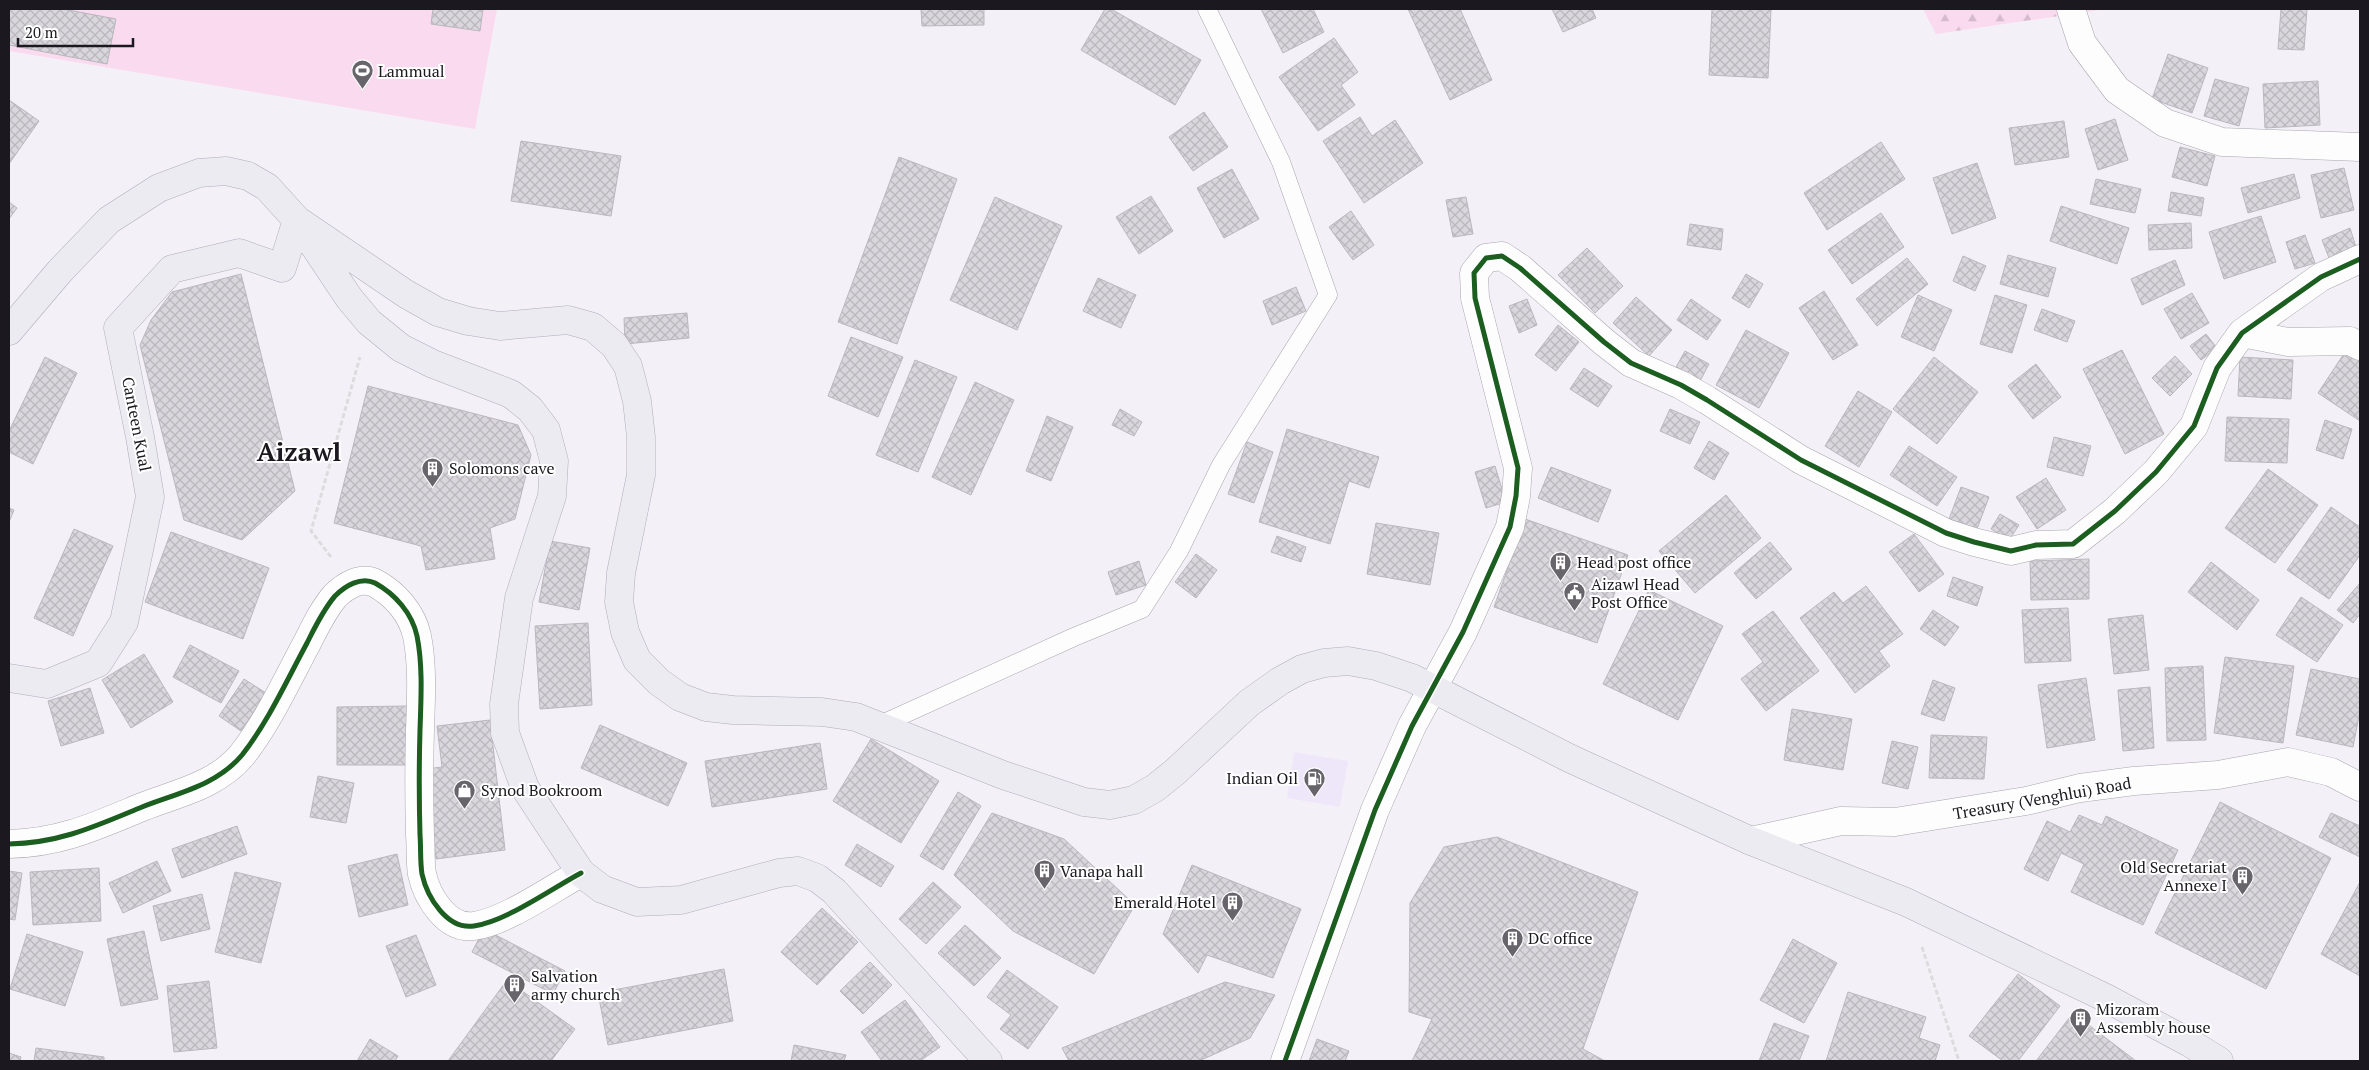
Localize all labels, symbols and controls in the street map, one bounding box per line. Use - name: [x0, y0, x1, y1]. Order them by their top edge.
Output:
- scale bar: [18, 15, 132, 47]
- text: 20 m: [25, 22, 58, 42]
- sports icon: Lammual: [350, 59, 374, 90]
- place label: Lammual: [378, 60, 445, 82]
- street label: Canteen Kual: [117, 375, 157, 473]
- district label: Aizawl: [257, 434, 341, 468]
- building icon: Solomons cave: [421, 456, 445, 487]
- place label: Solomons cave: [449, 457, 554, 479]
- building icon: Head post office: [1549, 550, 1573, 581]
- place label: Head post office: [1577, 551, 1691, 573]
- place label: Aizawl Head Post Office: [1591, 573, 1680, 613]
- public building icon: Aizawl Head Post Office: [1563, 581, 1587, 612]
- fuel station icon: Indian Oil: [1302, 766, 1326, 797]
- place label: Indian Oil: [1226, 767, 1298, 789]
- street label: Treasury (Venghlui) Road: [1951, 771, 2133, 824]
- shop icon: Synod Bookroom: [453, 778, 477, 809]
- place label: Synod Bookroom: [481, 779, 602, 801]
- place label: Old Secretariat Annexe I: [2120, 856, 2227, 896]
- building icon: Vanapa hall: [1032, 859, 1056, 890]
- place label: Vanapa hall: [1060, 860, 1144, 882]
- building icon: Old Secretariat Annexe I: [2231, 864, 2255, 895]
- building icon: Emerald Hotel: [1220, 890, 1244, 921]
- place label: Emerald Hotel: [1114, 891, 1216, 913]
- building icon: DC office: [1500, 926, 1524, 957]
- place label: DC office: [1528, 927, 1593, 949]
- place label: Salvation army church: [531, 965, 621, 1005]
- building icon: Salvation army church: [503, 973, 527, 1004]
- place label: Mizoram Assembly house: [2096, 998, 2211, 1038]
- building icon: Mizoram Assembly house: [2068, 1006, 2092, 1037]

